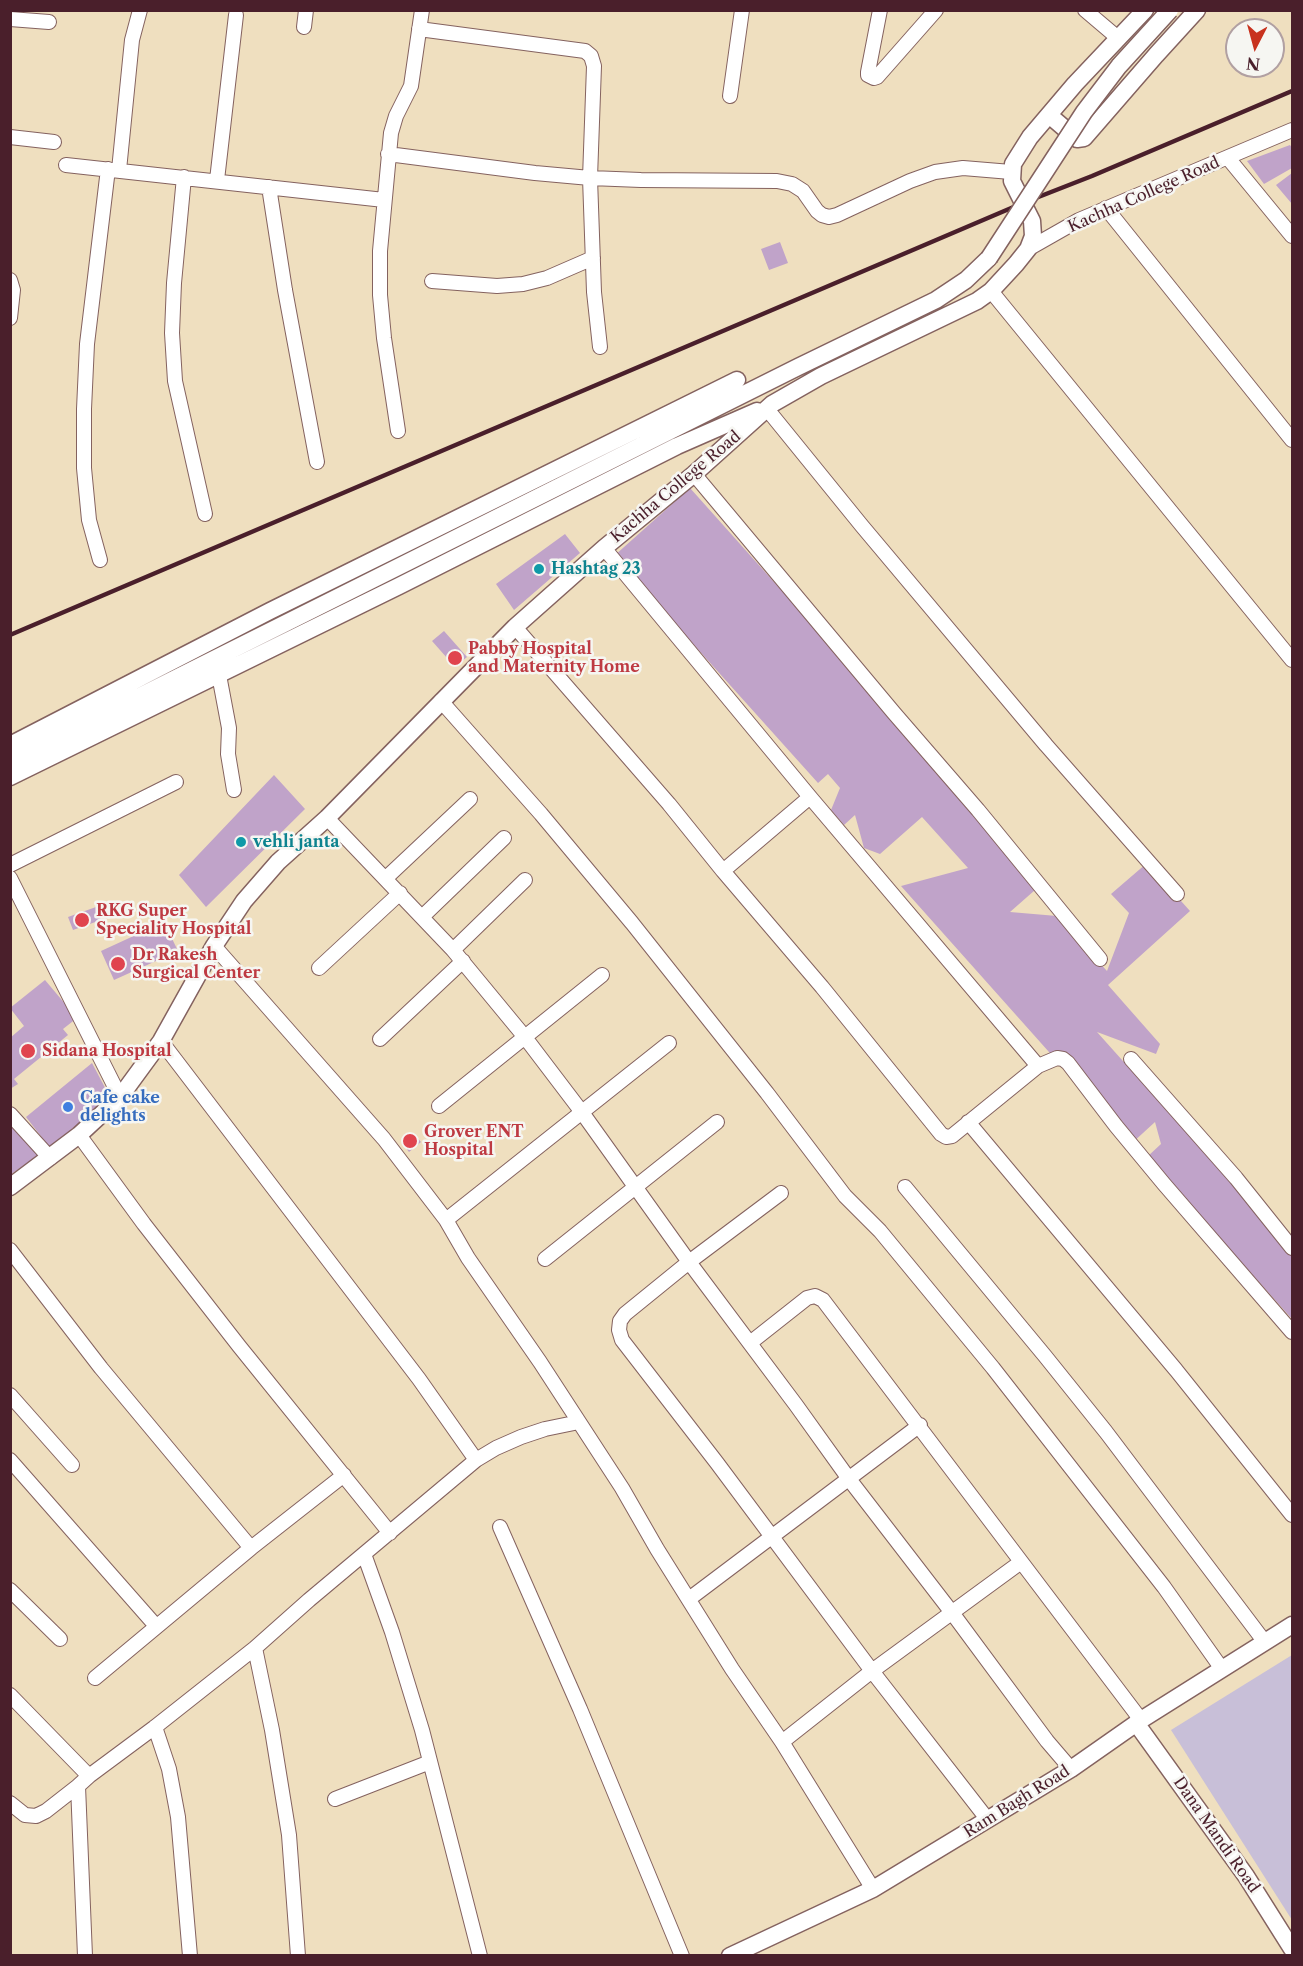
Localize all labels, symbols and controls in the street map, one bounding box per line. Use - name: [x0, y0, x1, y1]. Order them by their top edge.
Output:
- north arrow: [1225, 18, 1285, 78]
- text: N: [1245, 53, 1261, 75]
- street label: Kachha College Road: [1065, 153, 1223, 237]
- street label: Kachha College Road: [607, 427, 745, 547]
- place label: Hashtag 23: [551, 559, 641, 579]
- marker: Hashtag 23: [532, 562, 546, 576]
- place label: Pabby Hospital and Maternity Home: [468, 639, 640, 677]
- marker: Pabby Hospital and Maternity Home: [446, 649, 464, 667]
- place label: vehli janta: [253, 832, 339, 852]
- marker: vehli janta: [234, 835, 248, 849]
- place label: RKG Super Speciality Hospital: [96, 901, 251, 939]
- marker: RKG Super Speciality Hospital: [73, 911, 91, 929]
- place label: Dr Rakesh Surgical Center: [132, 945, 260, 983]
- marker: Dr Rakesh Surgical Center: [109, 955, 127, 973]
- place label: Sidana Hospital: [42, 1041, 172, 1061]
- marker: Sidana Hospital: [19, 1042, 37, 1060]
- place label: Cafe cake delights: [80, 1088, 160, 1126]
- marker: Cafe cake delights: [61, 1100, 75, 1114]
- place label: Grover ENT Hospital: [424, 1122, 524, 1160]
- marker: Grover ENT Hospital: [401, 1132, 419, 1150]
- street label: Ram Bagh Road: [961, 1762, 1073, 1842]
- street label: Dana Mandi Road: [1169, 1773, 1263, 1897]

